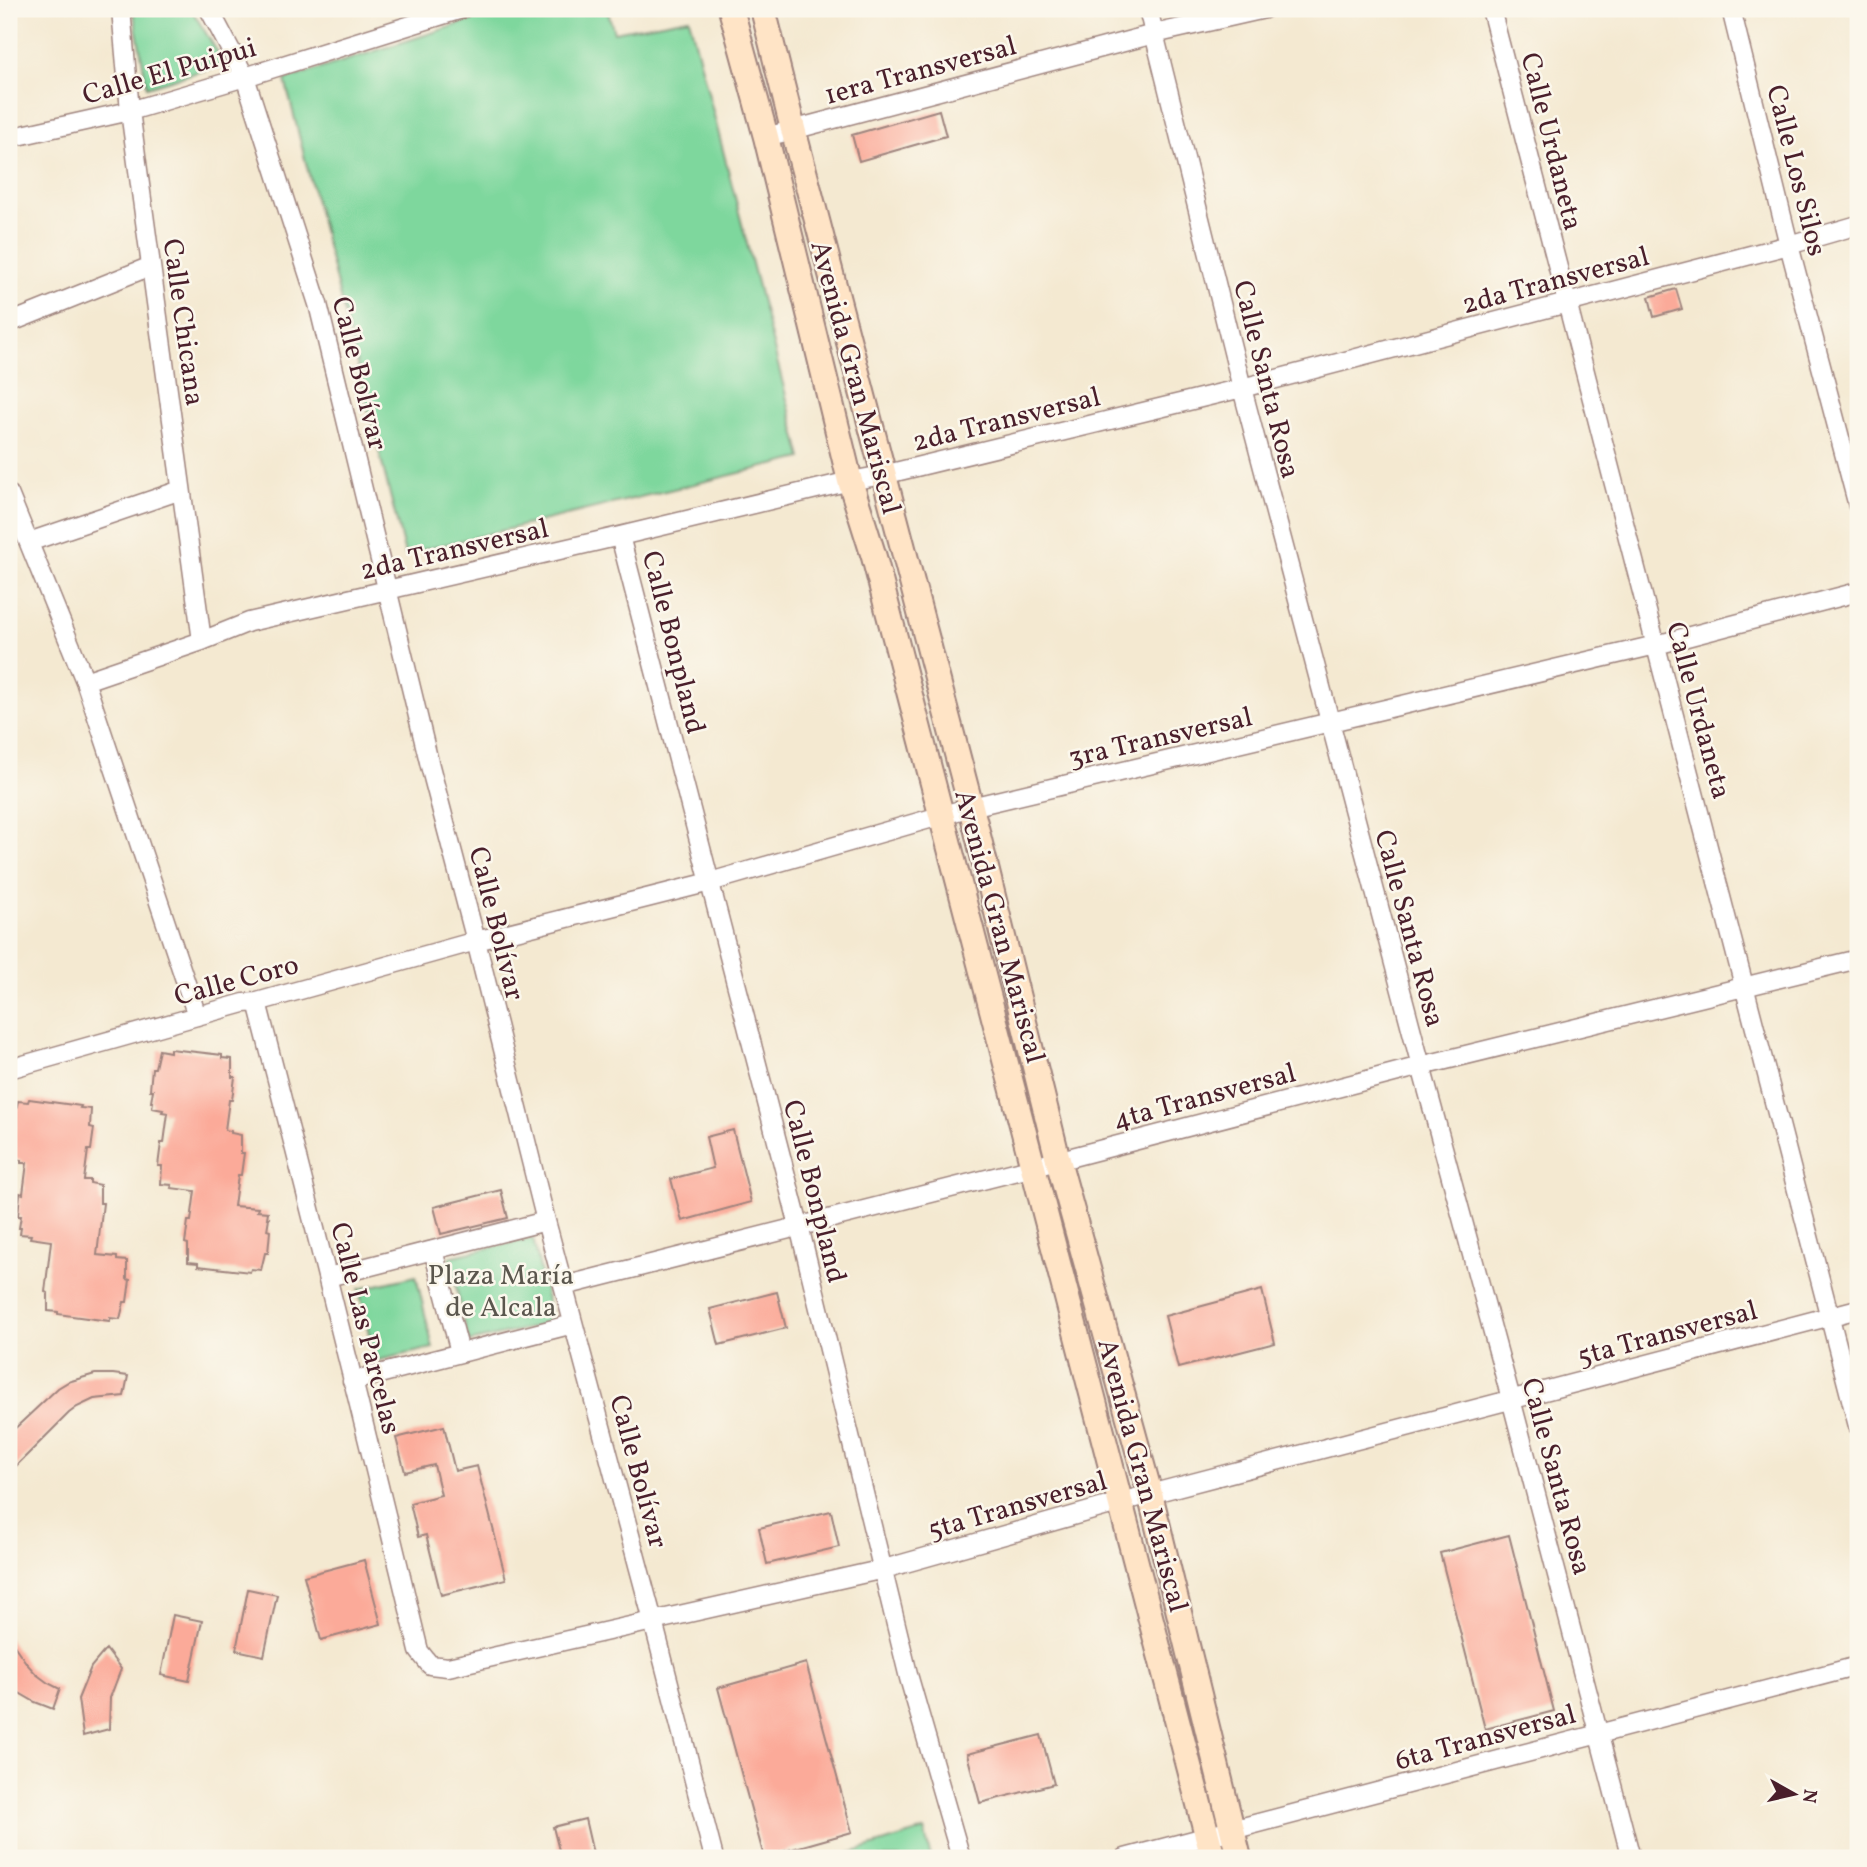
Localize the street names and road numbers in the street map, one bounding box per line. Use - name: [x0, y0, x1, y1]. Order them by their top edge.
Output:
- street label: 1era Transversal: [820, 27, 1021, 116]
- street label: Calle El Puipui: [78, 29, 261, 116]
- street label: Calle Urdaneta: [1510, 49, 1592, 235]
- street label: Calle Los Silos: [1755, 81, 1836, 260]
- street label: Calle Chicana: [151, 236, 214, 408]
- street label: Avenida Gran Mariscal: [799, 237, 910, 519]
- street label: 2da Transversal: [1458, 238, 1654, 325]
- street label: Calle Santa Rosa: [1222, 277, 1309, 483]
- street label: Calle Bolívar: [321, 293, 397, 455]
- street label: 2da Transversal: [909, 378, 1105, 463]
- street label: 2da Transversal: [356, 510, 553, 591]
- street label: Calle Bonpland: [631, 547, 714, 738]
- street label: Calle Urdaneta: [1655, 618, 1740, 804]
- street label: 3ra Transversal: [1065, 698, 1256, 779]
- street label: Avenida Gran Mariscal: [943, 786, 1054, 1068]
- street label: Calle Santa Rosa: [1364, 826, 1454, 1032]
- street label: Calle Bolívar: [458, 843, 534, 1005]
- street label: Calle Coro: [170, 946, 303, 1017]
- street label: 4ta Transversal: [1109, 1054, 1301, 1141]
- street label: Calle Bonpland: [772, 1096, 855, 1287]
- street label: Calle Las Parcelas: [319, 1219, 410, 1439]
- street label: 5ta Transversal: [1573, 1292, 1762, 1377]
- street label: Avenida Gran Mariscal: [1086, 1335, 1197, 1617]
- street label: Calle Santa Rosa: [1511, 1374, 1601, 1580]
- street label: Calle Bolívar: [598, 1391, 677, 1553]
- street label: 5ta Transversal: [923, 1462, 1112, 1551]
- street label: 6ta Transversal: [1391, 1696, 1580, 1781]

